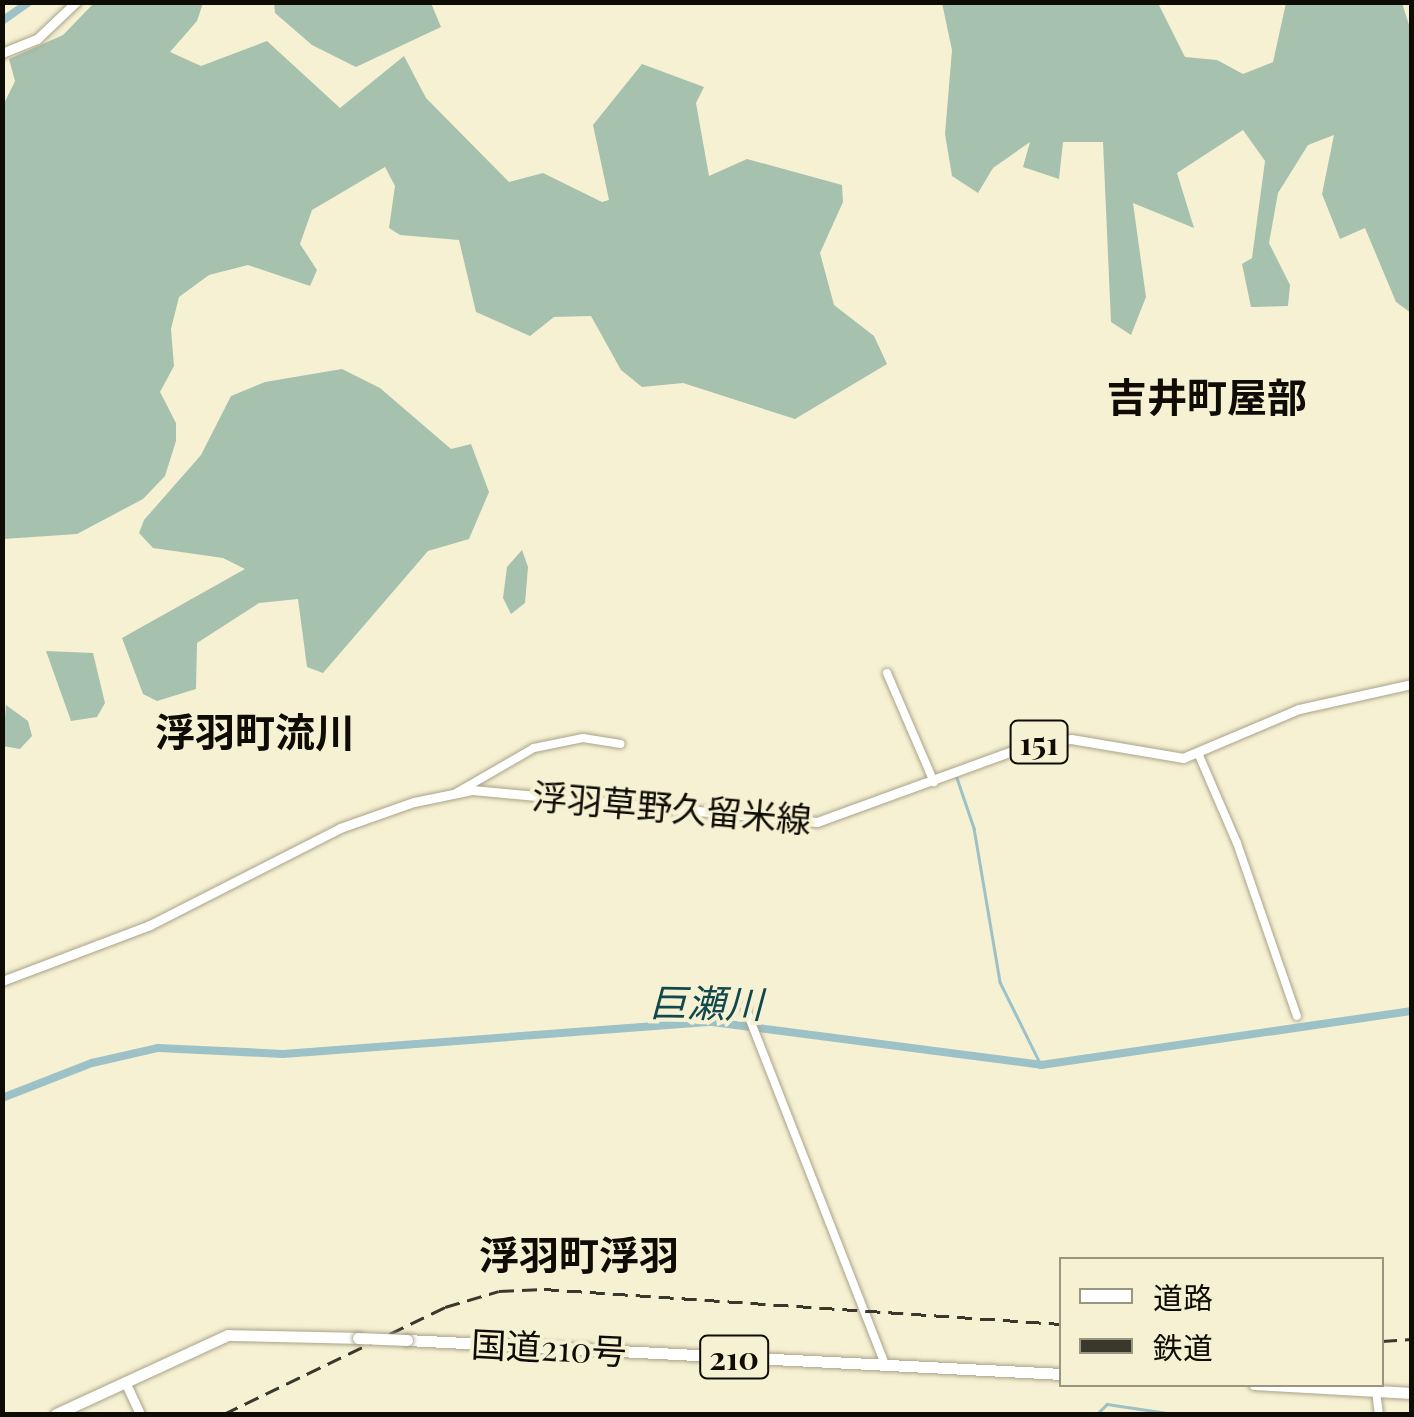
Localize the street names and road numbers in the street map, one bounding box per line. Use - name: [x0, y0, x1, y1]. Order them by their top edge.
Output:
- road number: 151: [1009, 715, 1069, 769]
- street label: 浮羽草野久留米線: [531, 774, 813, 840]
- street label: 国道210号: [470, 1322, 628, 1372]
- road number: 210: [699, 1330, 769, 1384]

